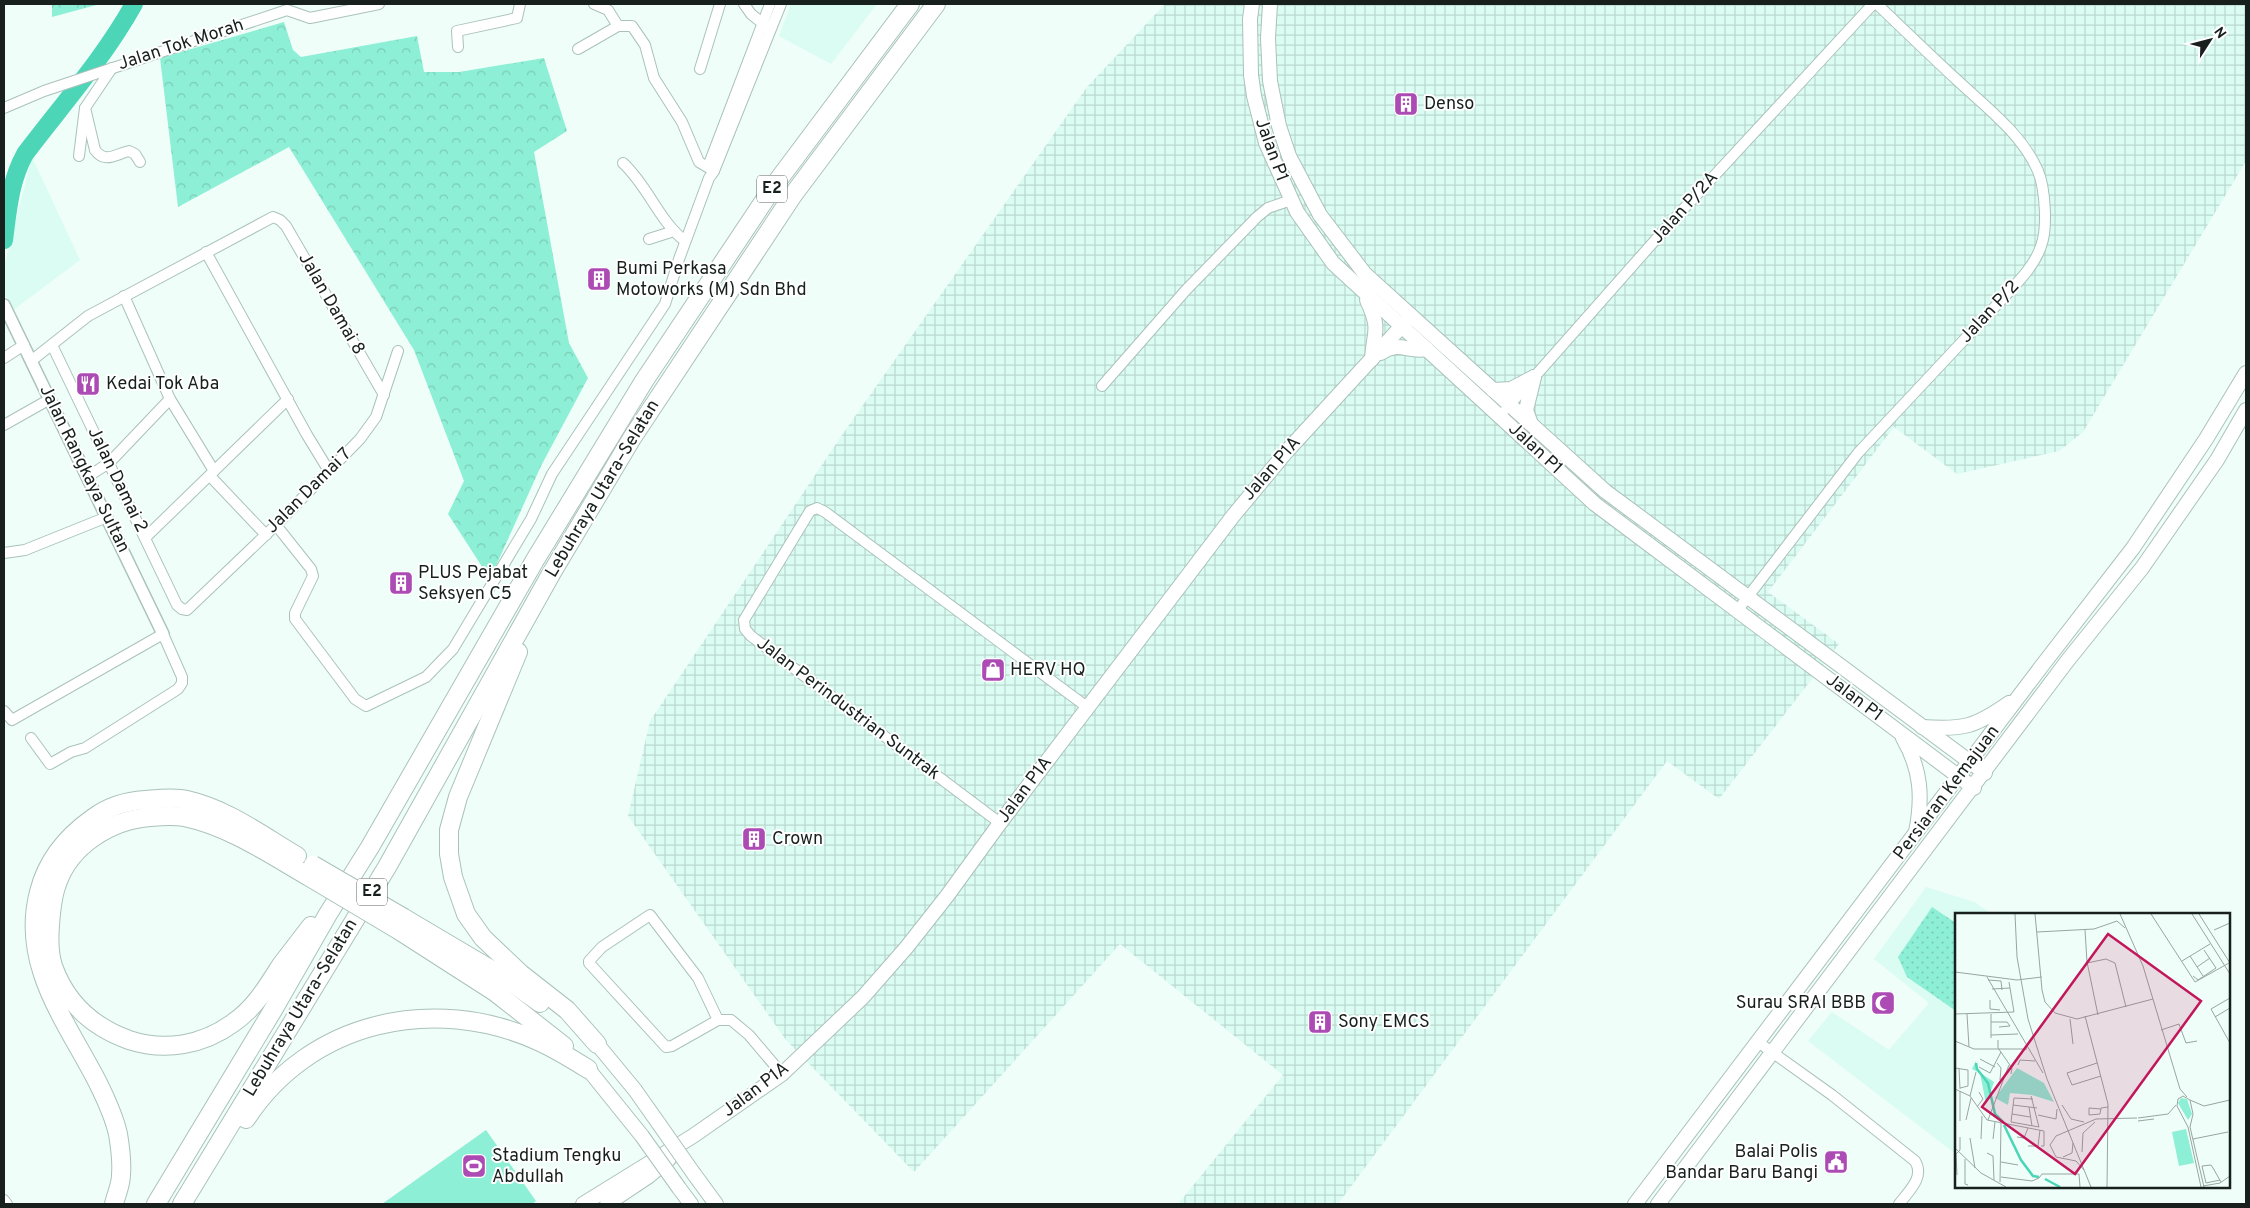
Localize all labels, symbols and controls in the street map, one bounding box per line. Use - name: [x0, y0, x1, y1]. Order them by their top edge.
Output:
- street label: Jalan Tok Morah: [115, 14, 247, 76]
- north arrow: [2185, 15, 2235, 65]
- text: N: [2209, 24, 2229, 42]
- building icon: Denso: [1393, 91, 1419, 117]
- place label: Denso: [1424, 93, 1474, 116]
- street label: Jalan P1: [1249, 115, 1293, 185]
- street label: Jalan P/2A: [1646, 167, 1724, 249]
- road number: E2: [757, 175, 787, 202]
- street label: Jalan Damai 8: [292, 249, 370, 359]
- place label: Bumi Perkasa Motoworks (M) Sdn Bhd: [616, 258, 807, 302]
- building icon: Bumi Perkasa Motoworks (M) Sdn Bhd: [586, 266, 612, 292]
- street label: Jalan P/2: [1955, 276, 2025, 348]
- restaurant icon: Kedai Tok Aba: [75, 371, 101, 397]
- place label: Kedai Tok Aba: [106, 373, 219, 396]
- street label: Jalan Rangkaya Sultan: [33, 381, 135, 557]
- street label: Lebuhraya Utara–Selatan: [541, 396, 665, 582]
- street label: Jalan P1: [1503, 418, 1567, 480]
- street label: Jalan Damai 2: [82, 424, 152, 536]
- street label: Jalan P1A: [1238, 432, 1306, 506]
- street label: Jalan Damai 7: [261, 443, 357, 539]
- place label: PLUS Pejabat Seksyen C5: [418, 562, 528, 606]
- building icon: PLUS Pejabat Seksyen C5: [388, 570, 414, 596]
- street label: Jalan Perindustrian Suntrak: [752, 632, 944, 786]
- shop icon: HERV HQ: [980, 657, 1006, 683]
- place label: HERV HQ: [1010, 659, 1086, 682]
- street label: Jalan P1: [1821, 669, 1887, 727]
- street label: Persiaran Kemajuan: [1889, 721, 2005, 865]
- street label: Jalan P1A: [992, 752, 1058, 828]
- building icon: Crown: [741, 826, 767, 852]
- place label: Crown: [772, 828, 823, 851]
- road number: E2: [357, 879, 387, 906]
- inset map: [1955, 913, 2230, 1188]
- street label: Lebuhraya Utara–Selatan: [239, 915, 363, 1101]
- mosque icon: Surau SRAI BBB: [1870, 990, 1896, 1016]
- place label: Surau SRAI BBB: [1736, 992, 1866, 1015]
- building icon: Sony EMCS: [1307, 1009, 1333, 1035]
- place label: Sony EMCS: [1338, 1011, 1430, 1034]
- street label: Jalan P1A: [718, 1057, 794, 1123]
- place label: Balai Polis Bandar Baru Bangi: [1665, 1141, 1818, 1185]
- place label: Stadium Tengku Abdullah: [492, 1145, 621, 1189]
- public building icon: Balai Polis Bandar Baru Bangi: [1823, 1149, 1849, 1175]
- sports icon: Stadium Tengku Abdullah: [461, 1153, 487, 1179]

